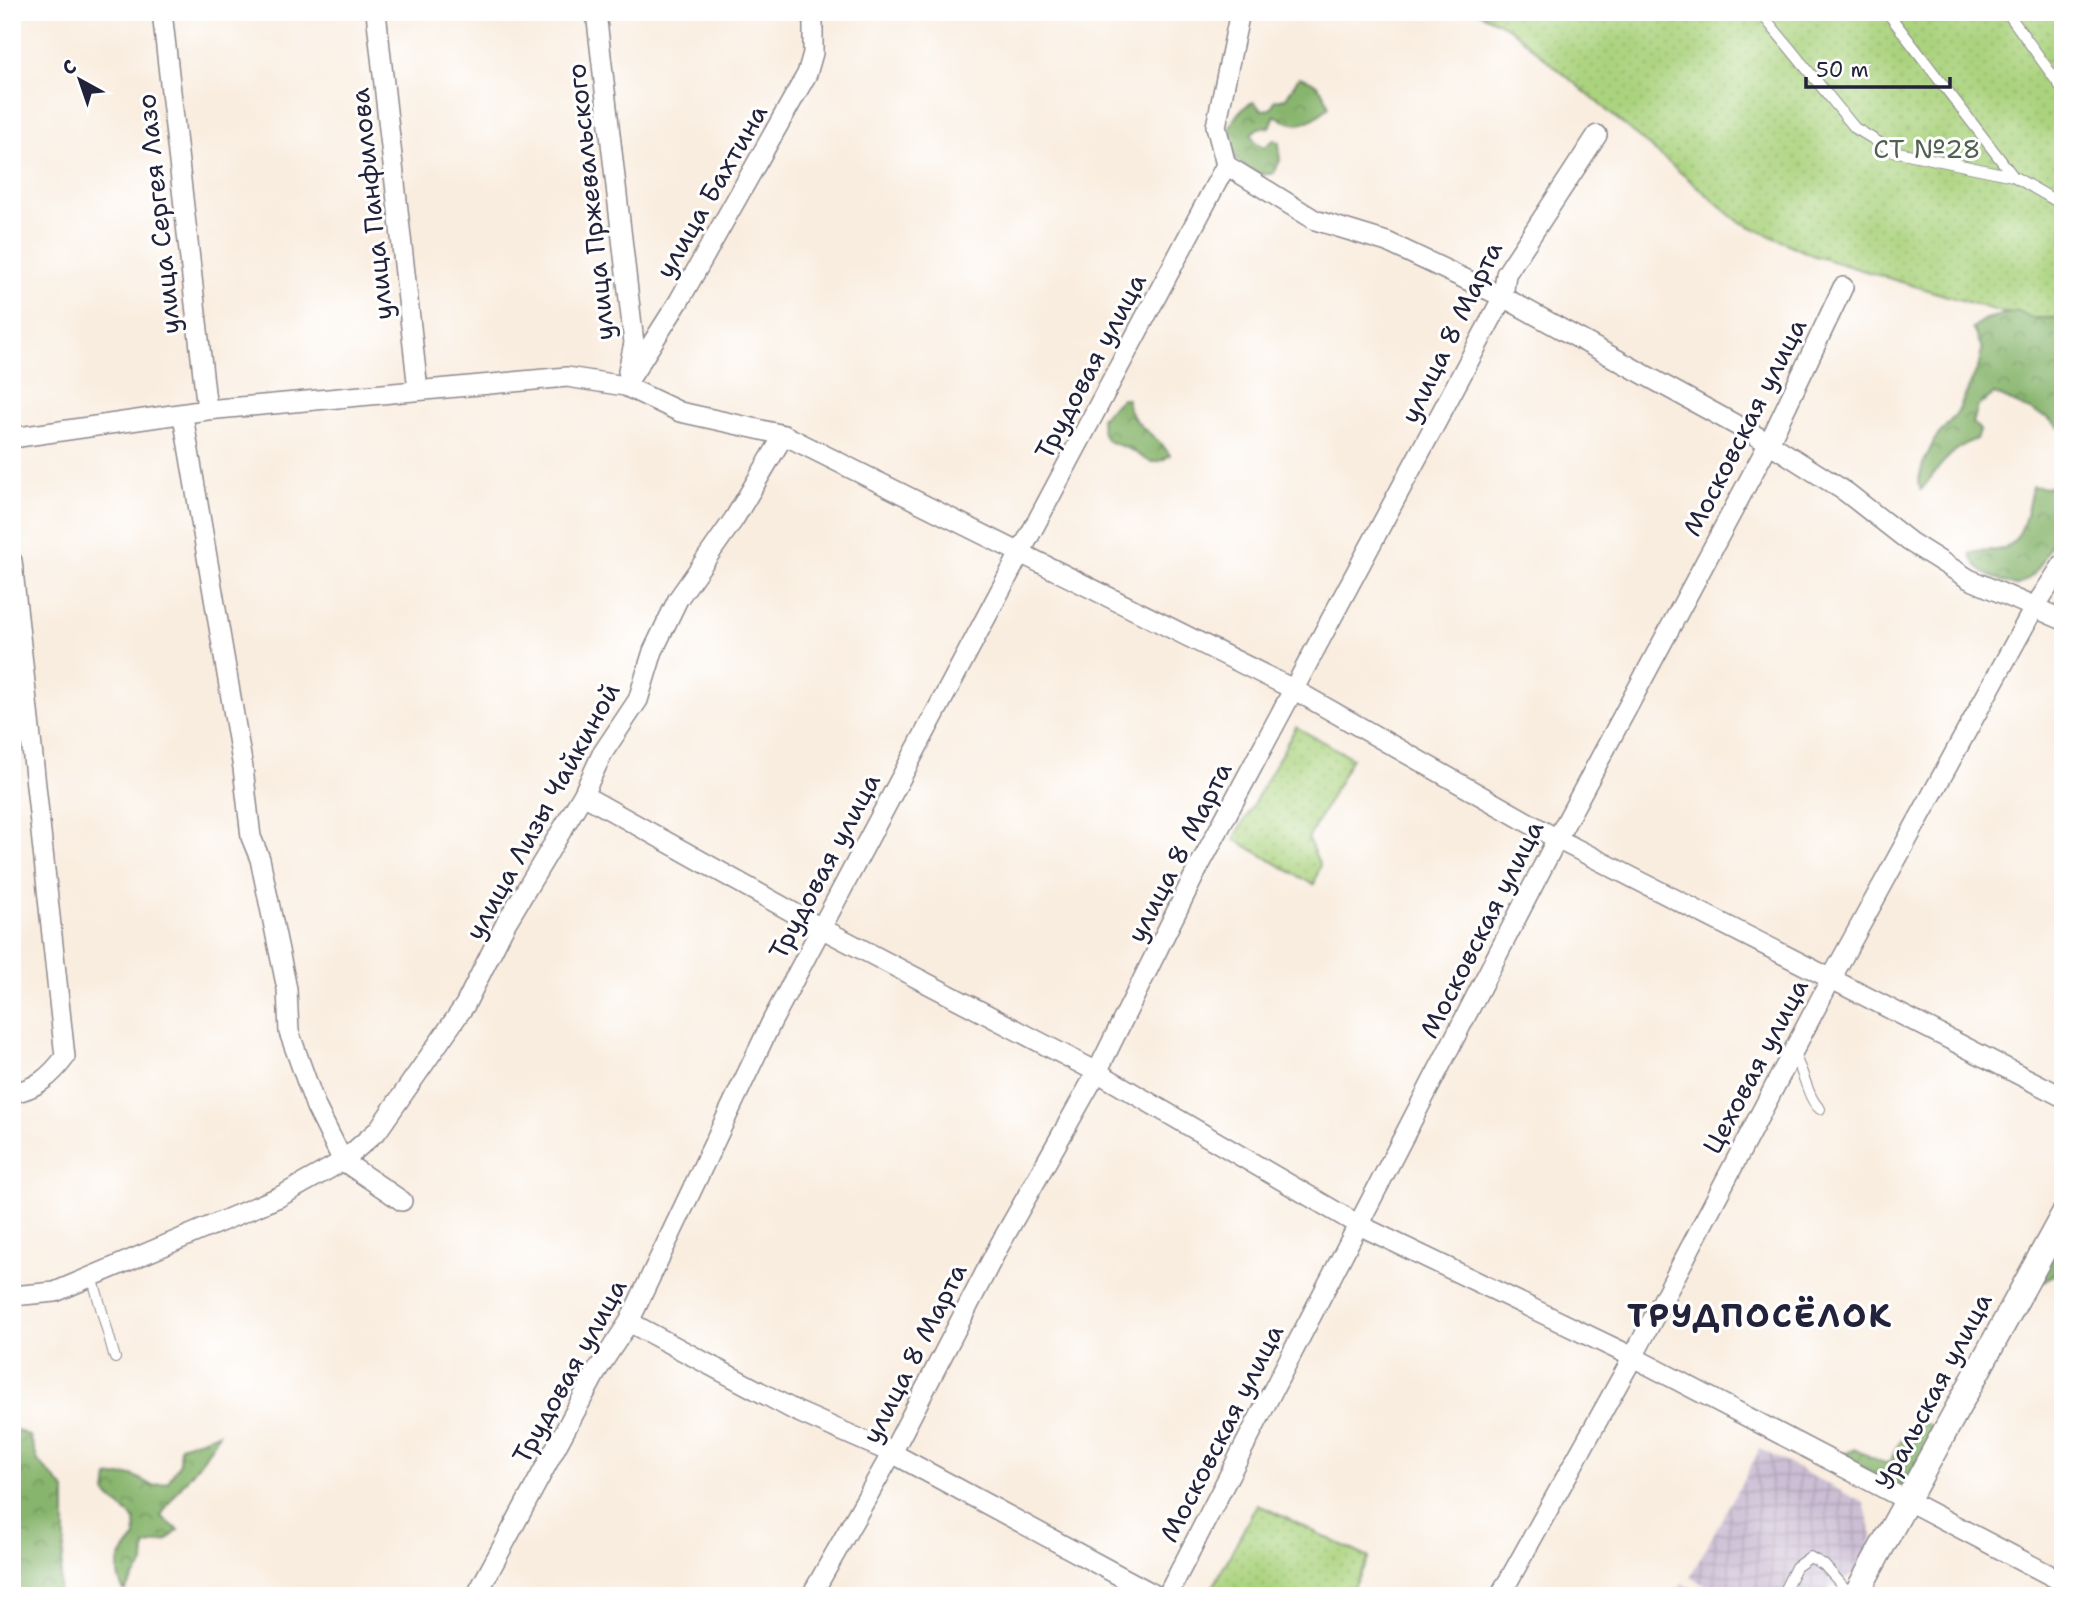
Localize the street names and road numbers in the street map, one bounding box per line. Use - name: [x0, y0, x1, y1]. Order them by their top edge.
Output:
- street label: улица Пржевальского: [558, 62, 622, 342]
- street label: улица Панфилова: [341, 86, 401, 322]
- street label: улица Сергея Лазо: [128, 92, 188, 336]
- street label: улица Бахтина: [647, 98, 775, 284]
- street label: улица 8 Марта: [1392, 235, 1510, 429]
- street label: Трудовая улица: [1026, 267, 1154, 465]
- street label: Московская улица: [1674, 312, 1814, 542]
- street label: улица Лизы Чайкиной: [457, 676, 627, 946]
- street label: улица 8 Марта: [1118, 756, 1240, 948]
- street label: Трудовая улица: [760, 767, 888, 965]
- street label: Московская улица: [1411, 814, 1551, 1044]
- street label: Цеховая улица: [1694, 972, 1816, 1160]
- street label: улица 8 Марта: [853, 1257, 975, 1449]
- street label: Трудовая улица: [504, 1272, 634, 1470]
- street label: Уральская улица: [1866, 1286, 2000, 1496]
- street label: Московская улица: [1151, 1318, 1291, 1548]

